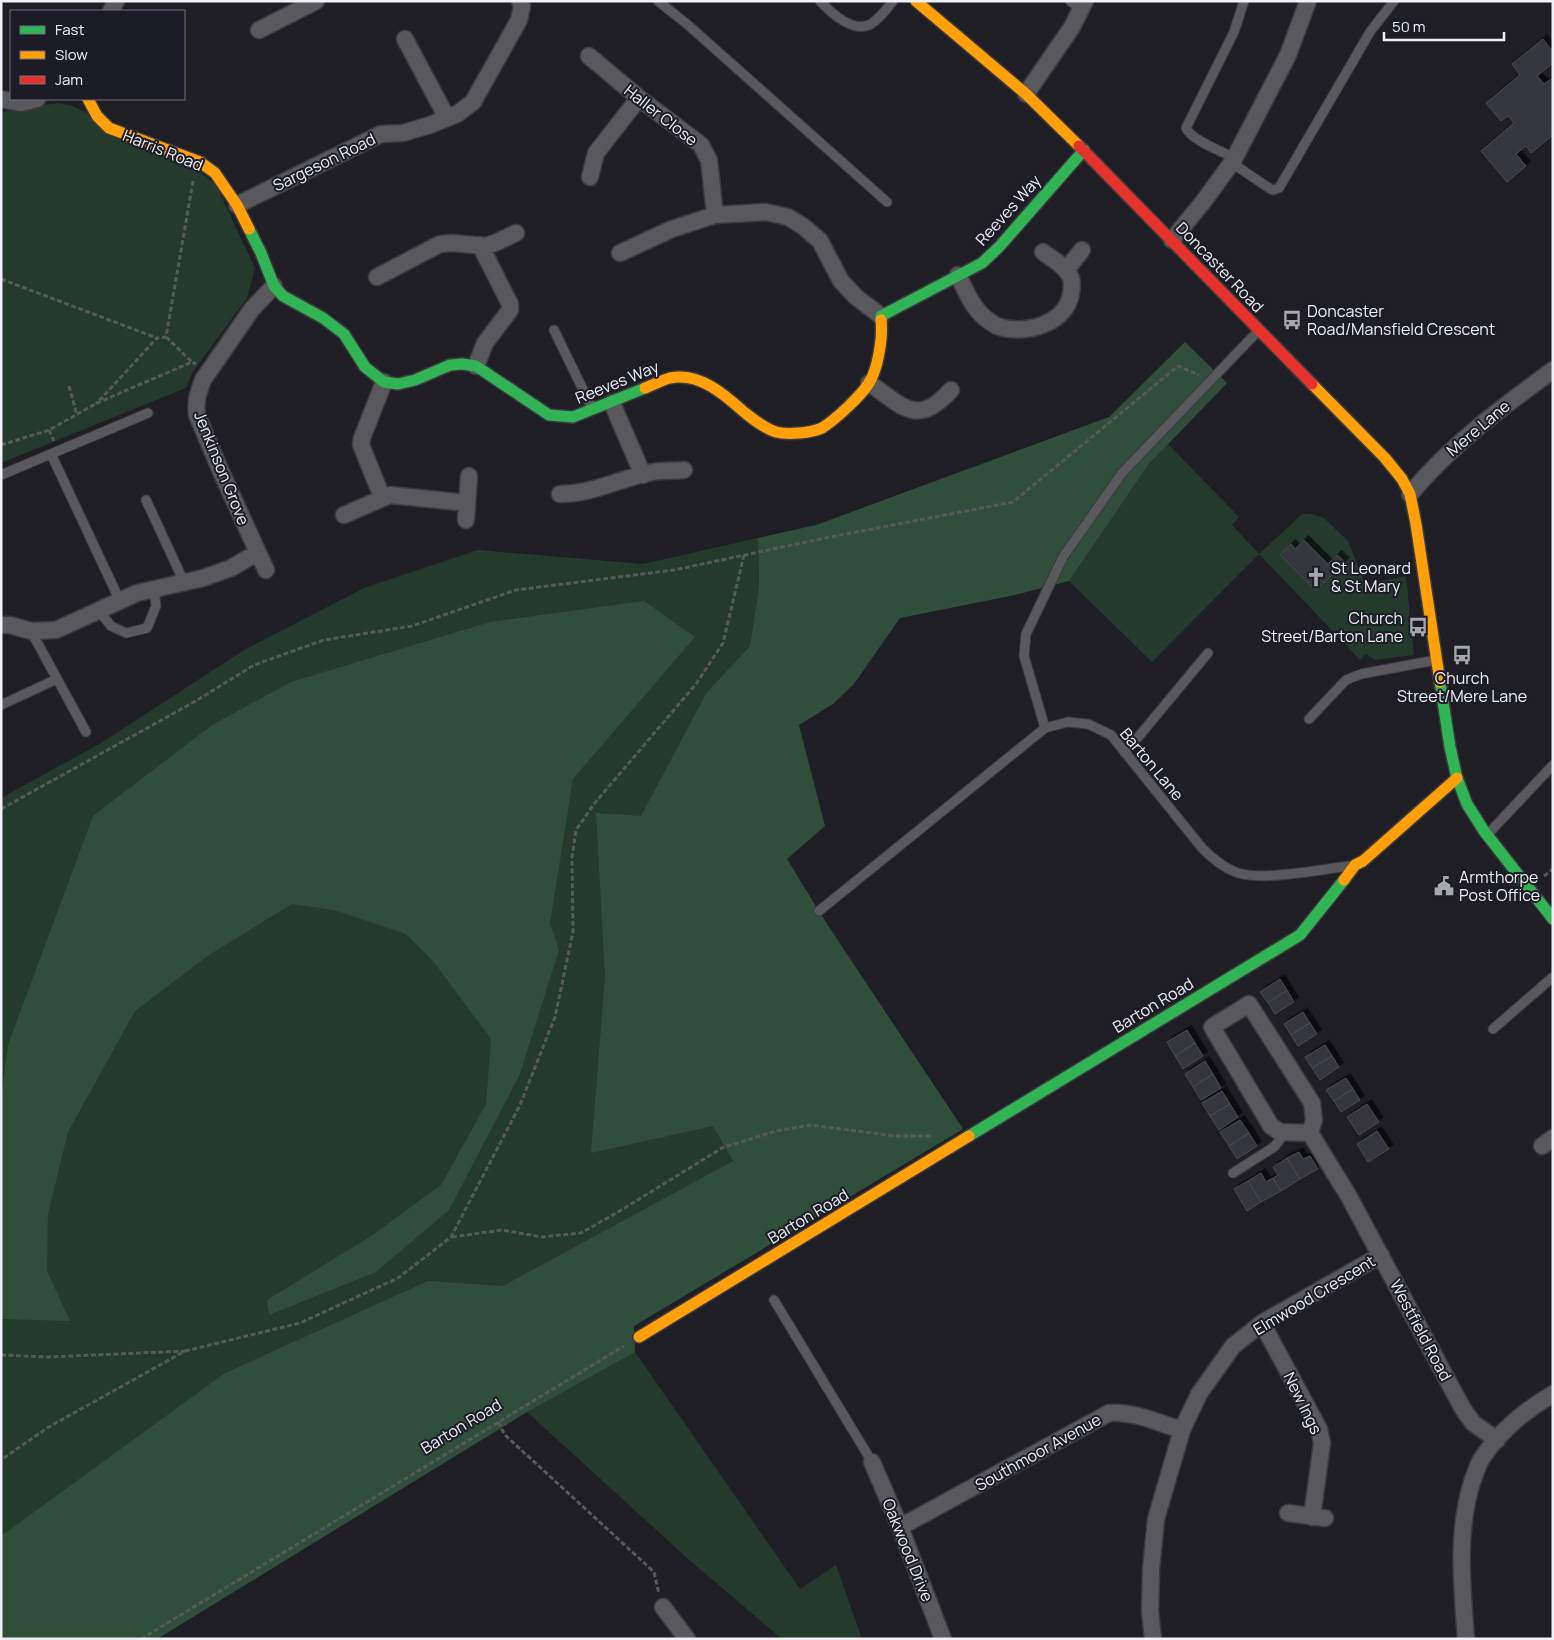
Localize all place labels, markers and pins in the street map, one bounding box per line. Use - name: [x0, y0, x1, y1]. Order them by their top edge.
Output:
- place label: Doncaster Road/Mansfield Crescent: [1307, 300, 1495, 340]
- bus stop icon: Doncaster Road/Mansfield Crescent: [1281, 309, 1303, 331]
- place label: St Leonard & St Mary: [1331, 557, 1411, 597]
- church icon: St Leonard & St Mary: [1305, 566, 1327, 588]
- place label: Church Street/Barton Lane: [1261, 607, 1403, 647]
- bus stop icon: Church Street/Barton Lane: [1407, 616, 1429, 638]
- bus stop icon: Church Street/Mere Lane: [1451, 644, 1473, 666]
- place label: Church Street/Mere Lane: [1397, 667, 1527, 707]
- place label: Armthorpe Post Office: [1459, 866, 1540, 906]
- public building icon: Armthorpe Post Office: [1433, 875, 1455, 897]

